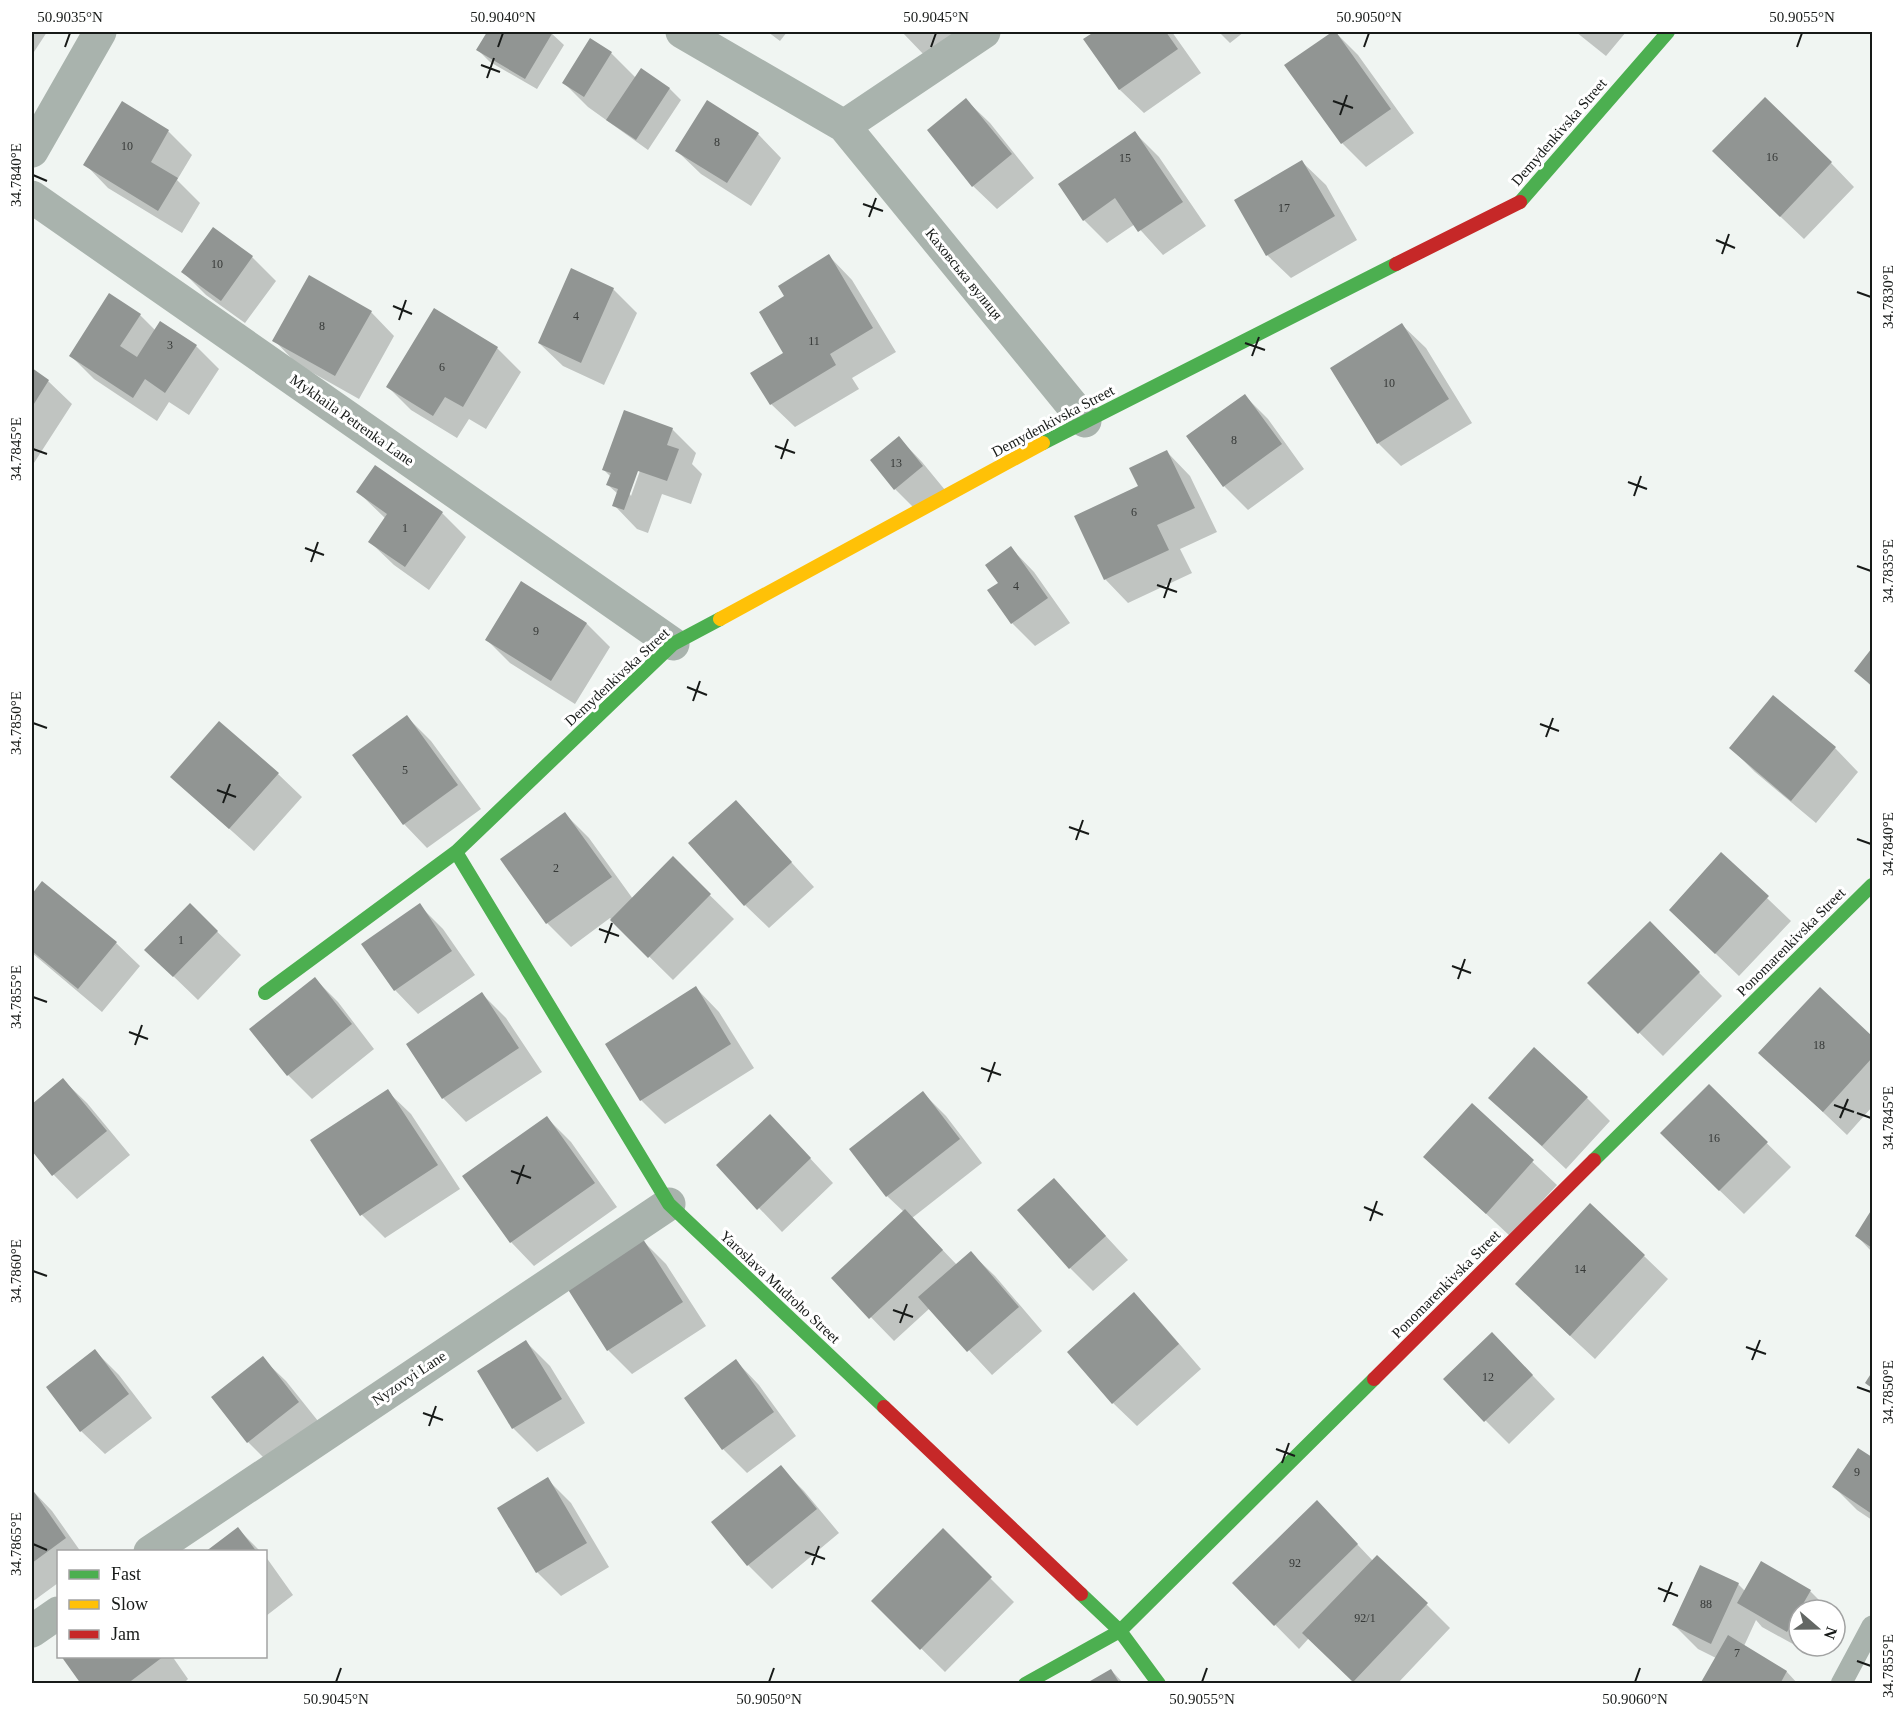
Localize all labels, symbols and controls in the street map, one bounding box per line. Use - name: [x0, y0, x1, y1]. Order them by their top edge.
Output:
- text: 50.9035°N: [37, 9, 103, 25]
- text: 50.9040°N: [470, 9, 536, 25]
- text: 50.9045°N: [903, 9, 969, 25]
- text: 50.9050°N: [1336, 9, 1402, 25]
- text: 50.9055°N: [1769, 9, 1835, 25]
- street label: Demydenkivska Street: [1508, 75, 1610, 189]
- house number: 8: [714, 135, 720, 149]
- house number: 10: [121, 139, 133, 153]
- text: 34.7840°E: [8, 143, 24, 207]
- house number: 16: [1766, 150, 1778, 164]
- house number: 15: [1119, 151, 1131, 165]
- house number: 17: [1278, 201, 1290, 215]
- street label: Каховська вулиця: [922, 225, 1006, 323]
- house number: 10: [211, 257, 223, 271]
- text: 34.7830°E: [1880, 265, 1896, 329]
- house number: 4: [573, 309, 579, 323]
- house number: 8: [319, 319, 325, 333]
- house number: 11: [808, 334, 820, 348]
- house number: 3: [167, 338, 173, 352]
- house number: 6: [439, 360, 445, 374]
- street label: Mykhaila Petrenka Lane: [287, 371, 417, 469]
- house number: 10: [1383, 376, 1395, 390]
- street label: Demydenkivska Street: [989, 382, 1118, 460]
- text: 34.7845°E: [8, 417, 24, 481]
- house number: 8: [1231, 433, 1237, 447]
- house number: 13: [890, 456, 902, 470]
- house number: 6: [1131, 505, 1137, 519]
- house number: 1: [402, 521, 408, 535]
- text: 34.7835°E: [1880, 539, 1896, 603]
- house number: 4: [1013, 579, 1019, 593]
- house number: 9: [533, 624, 539, 638]
- street label: Demydenkivska Street: [562, 624, 673, 729]
- text: 34.7850°E: [8, 691, 24, 755]
- house number: 5: [402, 763, 408, 777]
- text: 34.7840°E: [1880, 812, 1896, 876]
- house number: 2: [553, 861, 559, 875]
- street label: Ponomarenkivska Street: [1734, 884, 1849, 999]
- house number: 1: [178, 933, 184, 947]
- text: 34.7855°E: [8, 965, 24, 1029]
- house number: 18: [1813, 1038, 1825, 1052]
- text: 34.7845°E: [1880, 1086, 1896, 1150]
- house number: 16: [1708, 1131, 1720, 1145]
- street label: Ponomarenkivska Street: [1389, 1226, 1504, 1341]
- street label: Yaroslava Mudroho Street: [717, 1227, 844, 1347]
- text: 34.7860°E: [8, 1239, 24, 1303]
- house number: 14: [1574, 1262, 1586, 1276]
- street label: Nyzovyi Lane: [369, 1347, 449, 1409]
- text: 34.7850°E: [1880, 1360, 1896, 1424]
- house number: 12: [1482, 1370, 1494, 1384]
- house number: 9: [1854, 1465, 1860, 1479]
- text: 34.7865°E: [8, 1512, 24, 1576]
- legend: [57, 1550, 267, 1658]
- house number: 92: [1289, 1556, 1301, 1570]
- text: Fast: [111, 1564, 141, 1584]
- text: Slow: [111, 1594, 148, 1614]
- house number: 88: [1700, 1597, 1712, 1611]
- north arrow: [1787, 1598, 1847, 1658]
- house number: 92/1: [1354, 1611, 1376, 1625]
- text: Jam: [111, 1624, 140, 1644]
- text: N: [1821, 1625, 1841, 1642]
- text: 34.7855°E: [1880, 1634, 1896, 1698]
- house number: 7: [1734, 1646, 1740, 1660]
- text: 50.9045°N: [303, 1691, 369, 1707]
- text: 50.9050°N: [736, 1691, 802, 1707]
- text: 50.9055°N: [1169, 1691, 1235, 1707]
- text: 50.9060°N: [1602, 1691, 1668, 1707]

